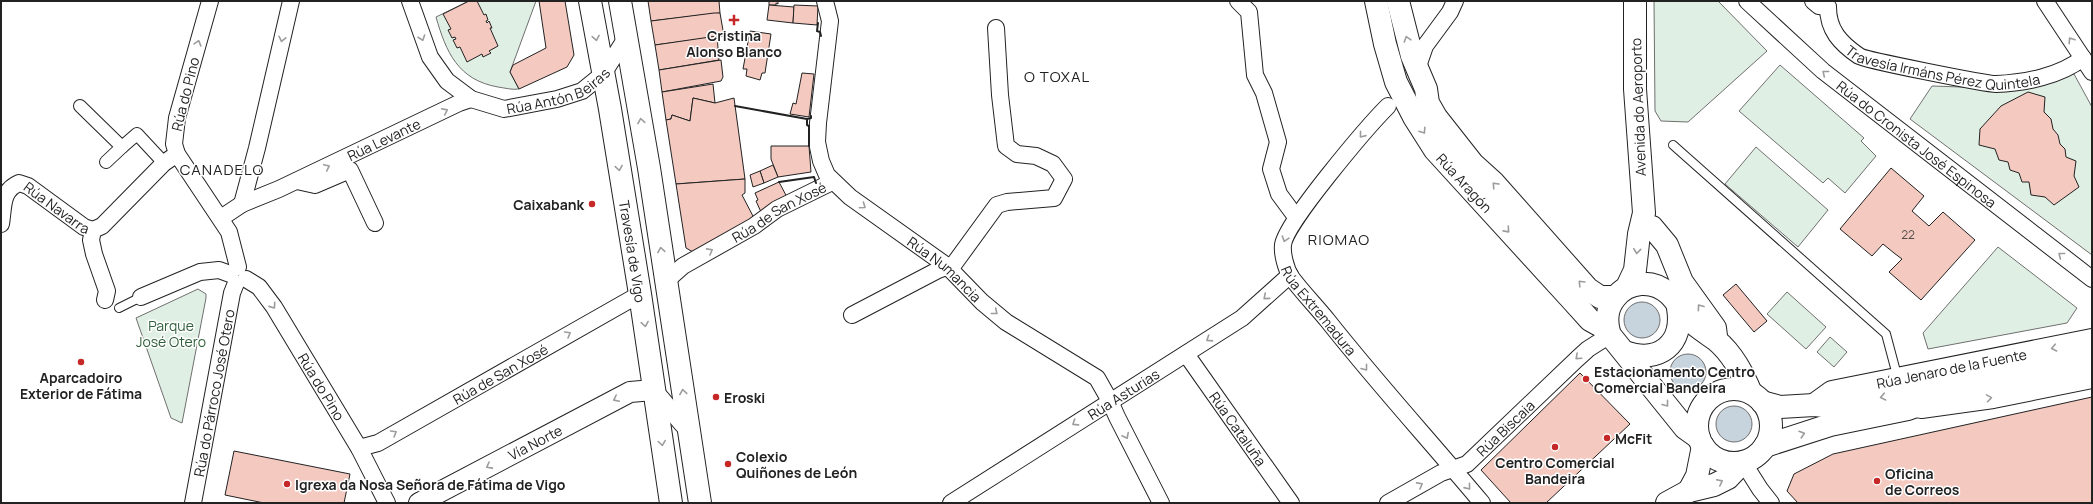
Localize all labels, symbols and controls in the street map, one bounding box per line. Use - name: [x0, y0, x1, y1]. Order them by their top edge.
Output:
- marker: Cristina Alonso Blanco: [729, 15, 739, 25]
- place label: Cristina Alonso Blanco: [686, 26, 782, 61]
- one-way arrow: [418, 34, 426, 41]
- one-way arrow: [591, 34, 600, 41]
- one-way arrow: [279, 36, 287, 42]
- one-way arrow: [1404, 36, 1412, 43]
- street label: Avenida do Aeroporto: [1626, 37, 1650, 177]
- one-way arrow: [2069, 37, 2076, 44]
- one-way arrow: [193, 39, 202, 46]
- street label: Travesía Irmáns Pérez Quintela: [1842, 40, 2042, 94]
- street label: Rúa do Pino: [167, 55, 203, 133]
- street label: Rúa Antón Beiras: [505, 64, 614, 118]
- district label: O TOXAL: [1024, 66, 1090, 87]
- one-way arrow: [1823, 70, 1830, 77]
- street label: Rúa do Cronista José Espinosa: [1833, 76, 2001, 211]
- one-way arrow: [440, 108, 448, 116]
- street label: Rúa Levante: [344, 113, 423, 165]
- one-way arrow: [637, 118, 646, 125]
- one-way arrow: [1418, 127, 1426, 134]
- one-way arrow: [1359, 131, 1366, 138]
- street label: Rúa Aragón: [1433, 149, 1497, 216]
- district label: CANADELO: [180, 159, 264, 180]
- one-way arrow: [323, 164, 331, 172]
- one-way arrow: [614, 165, 623, 171]
- street label: Rúa Navarra: [20, 177, 92, 238]
- street label: Rúa de San Xosé: [728, 177, 829, 246]
- one-way arrow: [1492, 182, 1500, 190]
- place label: Caixabank: [513, 195, 584, 214]
- marker: Caixabank: [587, 199, 597, 209]
- street label: Travesía de Vigo: [615, 199, 651, 304]
- one-way arrow: [858, 201, 865, 208]
- one-way arrow: [1502, 225, 1510, 233]
- house number: 22: [1901, 226, 1915, 243]
- district label: RIOMAO: [1308, 229, 1370, 250]
- street label: Rúa Numancia: [904, 232, 986, 306]
- one-way arrow: [1281, 236, 1290, 243]
- one-way arrow: [657, 247, 666, 253]
- one-way arrow: [1633, 248, 1642, 254]
- one-way arrow: [706, 249, 713, 256]
- one-way arrow: [2059, 253, 2066, 260]
- street label: Rúa Extremadura: [1277, 263, 1361, 359]
- one-way arrow: [1579, 280, 1586, 287]
- one-way arrow: [1263, 292, 1271, 299]
- one-way arrow: [268, 302, 276, 309]
- one-way arrow: [1698, 305, 1705, 312]
- street label: Rúa do Párroco José Otero: [189, 308, 238, 478]
- one-way arrow: [991, 308, 998, 315]
- park label: Parque José Otero: [136, 316, 206, 351]
- one-way arrow: [640, 320, 649, 327]
- one-way arrow: [564, 332, 571, 339]
- one-way arrow: [1206, 334, 1213, 342]
- street label: Rúa de San Xosé: [449, 339, 551, 408]
- street label: Rúa Jenaro de la Fuente: [1875, 344, 2028, 392]
- one-way arrow: [2051, 344, 2057, 352]
- street label: Rúa do Pino: [294, 349, 349, 424]
- one-way arrow: [1575, 353, 1583, 360]
- marker: Aparcadoiro Exterior de Fátima: [76, 357, 86, 367]
- place label: Estacionamento Centro Comercial Bandeira: [1594, 362, 1756, 397]
- one-way arrow: [1360, 363, 1367, 370]
- street label: Rúa Asturias: [1084, 364, 1163, 423]
- place label: Aparcadoiro Exterior de Fátima: [20, 368, 142, 403]
- marker: Estacionamento Centro Comercial Bandeira: [1581, 374, 1591, 384]
- street label: Rúa Cataluña: [1206, 387, 1271, 469]
- place label: Eroski: [724, 388, 765, 407]
- one-way arrow: [679, 389, 688, 395]
- marker: Eroski: [711, 392, 721, 402]
- one-way arrow: [1880, 393, 1886, 401]
- one-way arrow: [613, 394, 620, 402]
- one-way arrow: [1985, 394, 1992, 403]
- street label: Rúa Biscaia: [1472, 395, 1538, 460]
- one-way arrow: [1662, 400, 1669, 407]
- one-way arrow: [1072, 419, 1079, 426]
- street label: Vía Norte: [505, 420, 565, 464]
- place label: McFit: [1615, 429, 1652, 448]
- one-way arrow: [1798, 430, 1805, 439]
- one-way arrow: [390, 431, 398, 438]
- one-way arrow: [1122, 432, 1129, 439]
- marker: McFit: [1602, 433, 1612, 443]
- one-way arrow: [657, 440, 666, 446]
- marker: Centro Comercial Bandeira: [1550, 442, 1560, 452]
- place label: Colexio Quiñones de León: [736, 447, 857, 482]
- place label: Centro Comercial Bandeira: [1495, 453, 1615, 488]
- marker: Colexio Quiñones de León: [723, 459, 733, 469]
- one-way arrow: [486, 461, 493, 469]
- place label: Oficina de Correos: [1885, 464, 1960, 499]
- place label: Igrexa da Nosa Señora de Fátima de Vigo: [295, 475, 566, 494]
- marker: Oficina de Correos: [1872, 476, 1882, 486]
- marker: Igrexa da Nosa Señora de Fátima de Vigo: [282, 479, 292, 489]
- one-way arrow: [1715, 479, 1723, 487]
- one-way arrow: [1416, 482, 1424, 489]
- one-way arrow: [1464, 482, 1471, 489]

